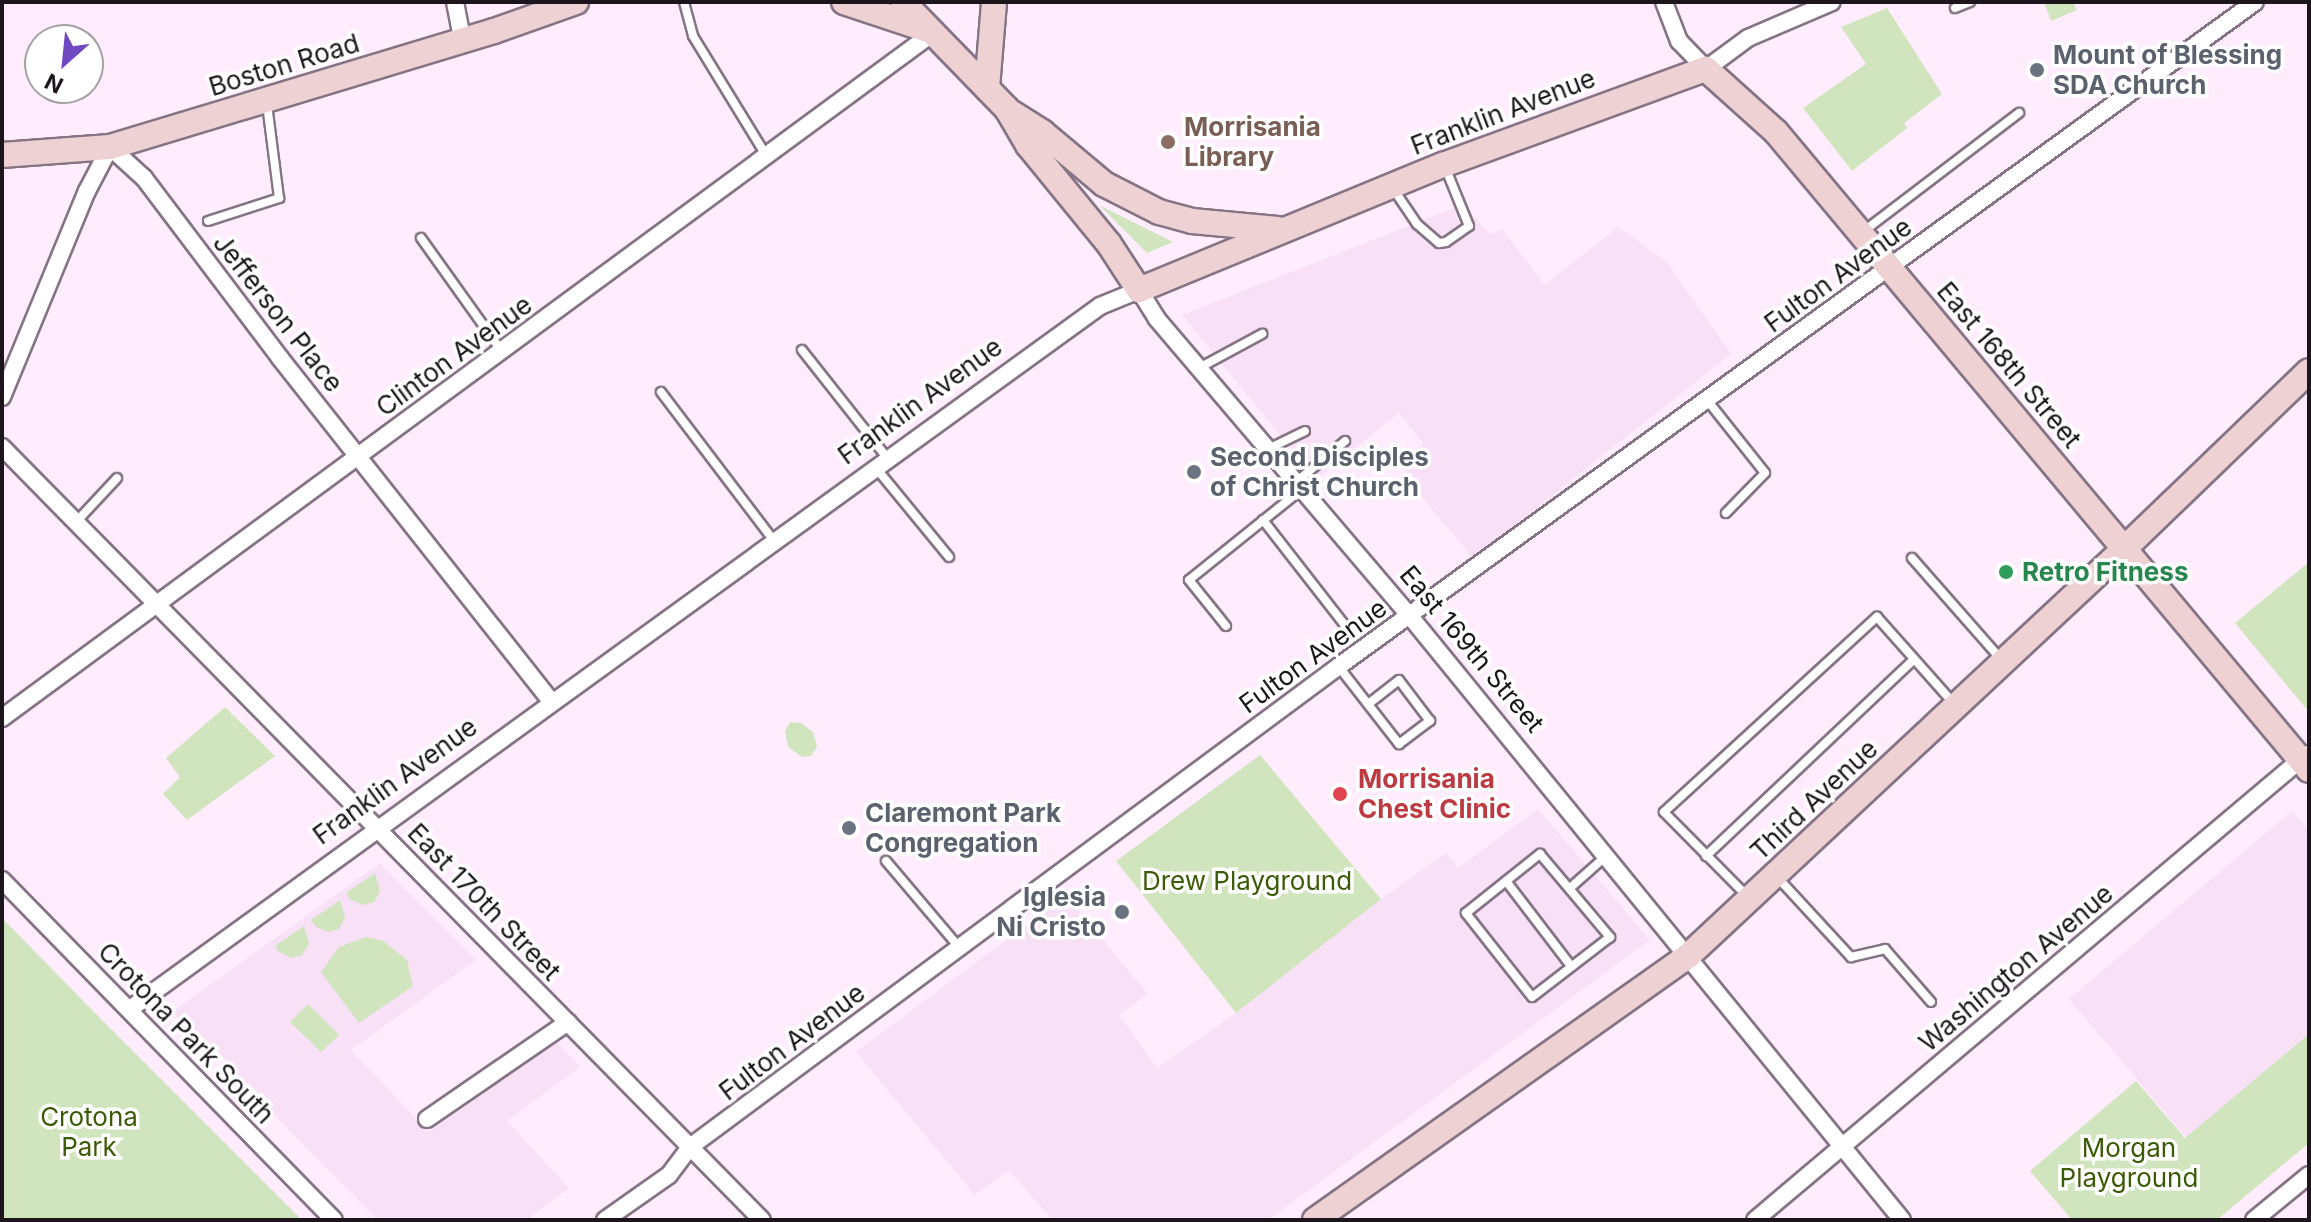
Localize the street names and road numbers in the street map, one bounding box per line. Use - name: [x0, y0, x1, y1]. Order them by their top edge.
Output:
- street label: Boston Road: [205, 27, 363, 103]
- street label: Franklin Avenue: [1406, 62, 1600, 162]
- street label: Fulton Avenue: [1758, 211, 1918, 339]
- street label: Jefferson Place: [207, 228, 349, 398]
- street label: East 168th Street: [1930, 276, 2088, 454]
- street label: Clinton Avenue: [370, 289, 538, 423]
- street label: Franklin Avenue: [832, 331, 1008, 471]
- street label: East 169th Street: [1393, 559, 1551, 739]
- street label: Fulton Avenue: [1233, 592, 1393, 720]
- street label: Franklin Avenue: [307, 711, 483, 851]
- street label: Third Avenue: [1744, 733, 1884, 867]
- street label: East 170th Street: [401, 817, 567, 987]
- street label: Washington Avenue: [1913, 878, 2119, 1058]
- street label: Crotona Park South: [92, 936, 280, 1130]
- street label: Fulton Avenue: [713, 977, 871, 1107]

